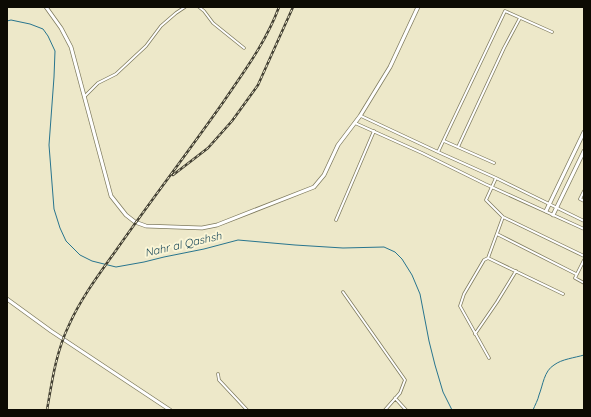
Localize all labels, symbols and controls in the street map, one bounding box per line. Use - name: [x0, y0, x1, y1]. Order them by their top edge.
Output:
- water label: Nahr al Qashsh: [143, 228, 223, 260]

